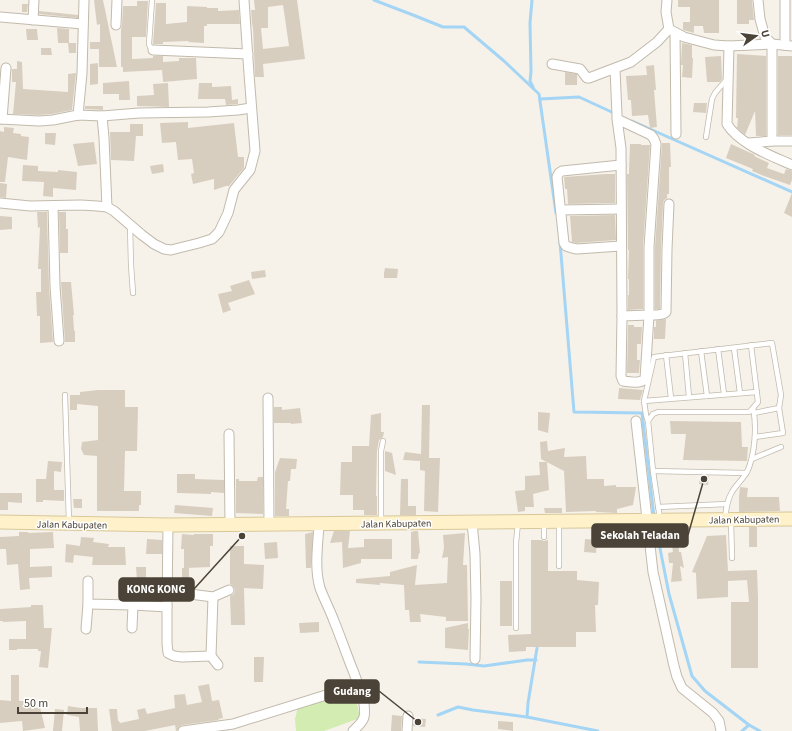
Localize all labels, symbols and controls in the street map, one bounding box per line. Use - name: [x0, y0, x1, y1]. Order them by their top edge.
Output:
- north arrow: [736, 16, 776, 56]
- text: U: [757, 28, 773, 39]
- street label: Jalan Kabupaten: [709, 512, 779, 528]
- street label: Jalan Kabupaten: [361, 516, 431, 532]
- street label: Jalan Kabupaten: [37, 517, 107, 533]
- callout: Sekolah Teladan: [592, 524, 688, 547]
- text: Sekolah Teladan: [600, 528, 680, 543]
- callout: KONG KONG: [119, 578, 194, 601]
- text: KONG KONG: [127, 582, 185, 597]
- callout: Gudang: [325, 680, 379, 703]
- text: Gudang: [333, 684, 371, 699]
- scale bar: [18, 689, 87, 715]
- text: 50 m: [24, 695, 48, 712]

